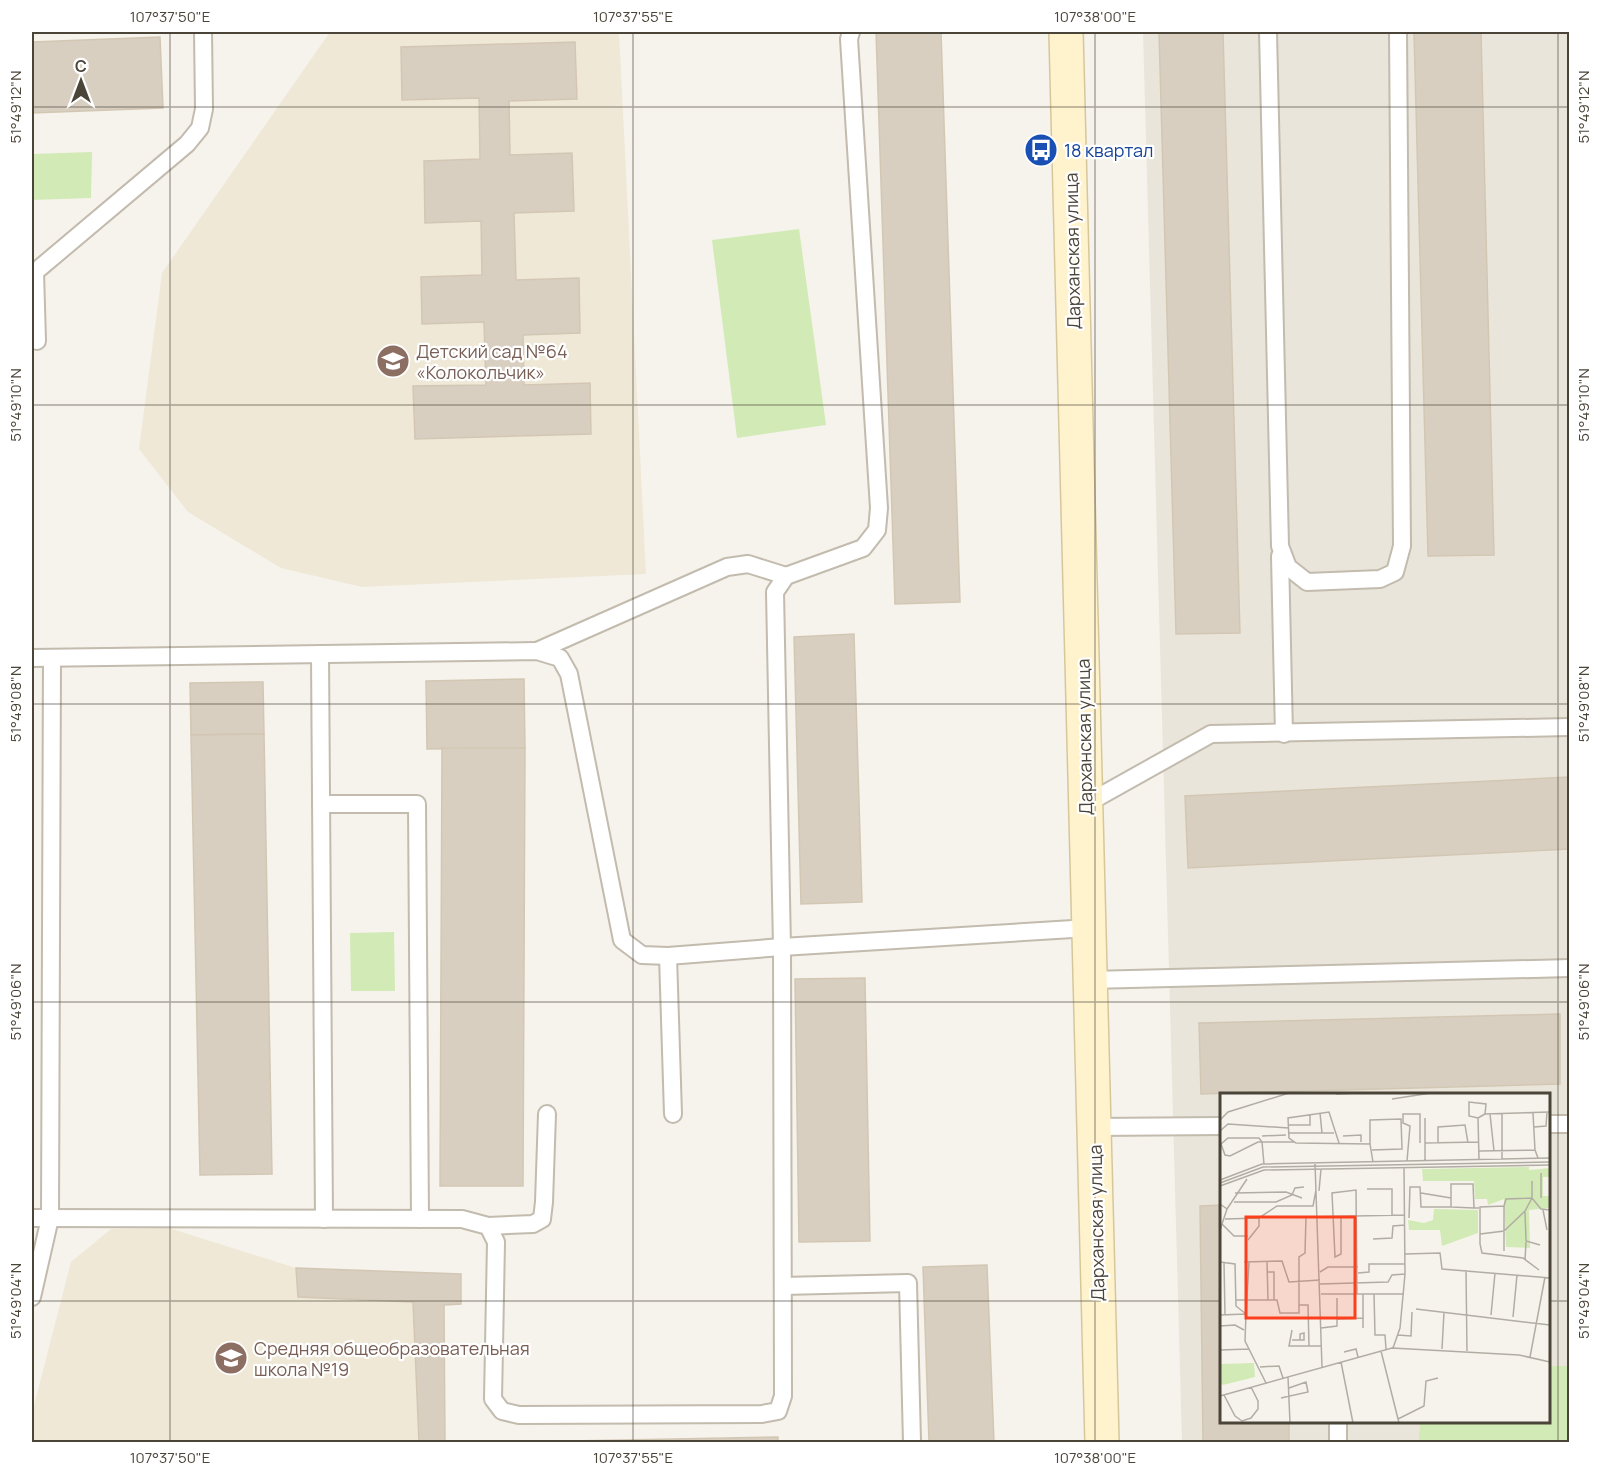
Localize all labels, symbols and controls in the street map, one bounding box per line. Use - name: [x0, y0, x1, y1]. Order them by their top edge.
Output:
- text: 107°37'50"E: [130, 6, 210, 27]
- text: 107°37'55"E: [593, 6, 673, 27]
- text: 107°38'00"E: [1054, 6, 1136, 27]
- north arrow: [51, 51, 111, 111]
- text: С: [75, 55, 87, 77]
- text: 51°49'12"N: [5, 70, 26, 144]
- text: 51°49'12"N: [1573, 70, 1594, 144]
- bus stop icon: 18 квартал: [1023, 132, 1059, 168]
- place label: 18 квартал: [1064, 138, 1153, 162]
- street label: Дарханская улица: [1059, 172, 1085, 330]
- place label: Детский сад №64 «Колокольчик»: [416, 339, 568, 384]
- school or university icon: Детский сад №64 «Колокольчик»: [375, 343, 411, 379]
- text: 51°49'10"N: [5, 368, 26, 442]
- text: 51°49'10"N: [1573, 368, 1594, 442]
- street label: Дарханская улица: [1071, 658, 1097, 816]
- text: 51°49'08"N: [5, 666, 26, 742]
- text: 51°49'08"N: [1573, 666, 1594, 742]
- text: 51°49'06"N: [5, 963, 26, 1041]
- text: 51°49'06"N: [1573, 963, 1594, 1041]
- inset map: [1220, 1093, 1550, 1423]
- street label: Дарханская улица: [1083, 1144, 1109, 1302]
- text: 51°49'04"N: [5, 1263, 26, 1339]
- text: 51°49'04"N: [1573, 1263, 1594, 1339]
- place label: Средняя общеобразовательная школа №19: [254, 1336, 530, 1381]
- school or university icon: Средняя общеобразовательная школа №19: [213, 1340, 249, 1376]
- text: 107°37'50"E: [130, 1447, 210, 1468]
- text: 107°37'55"E: [593, 1447, 673, 1468]
- text: 107°38'00"E: [1054, 1447, 1136, 1468]

